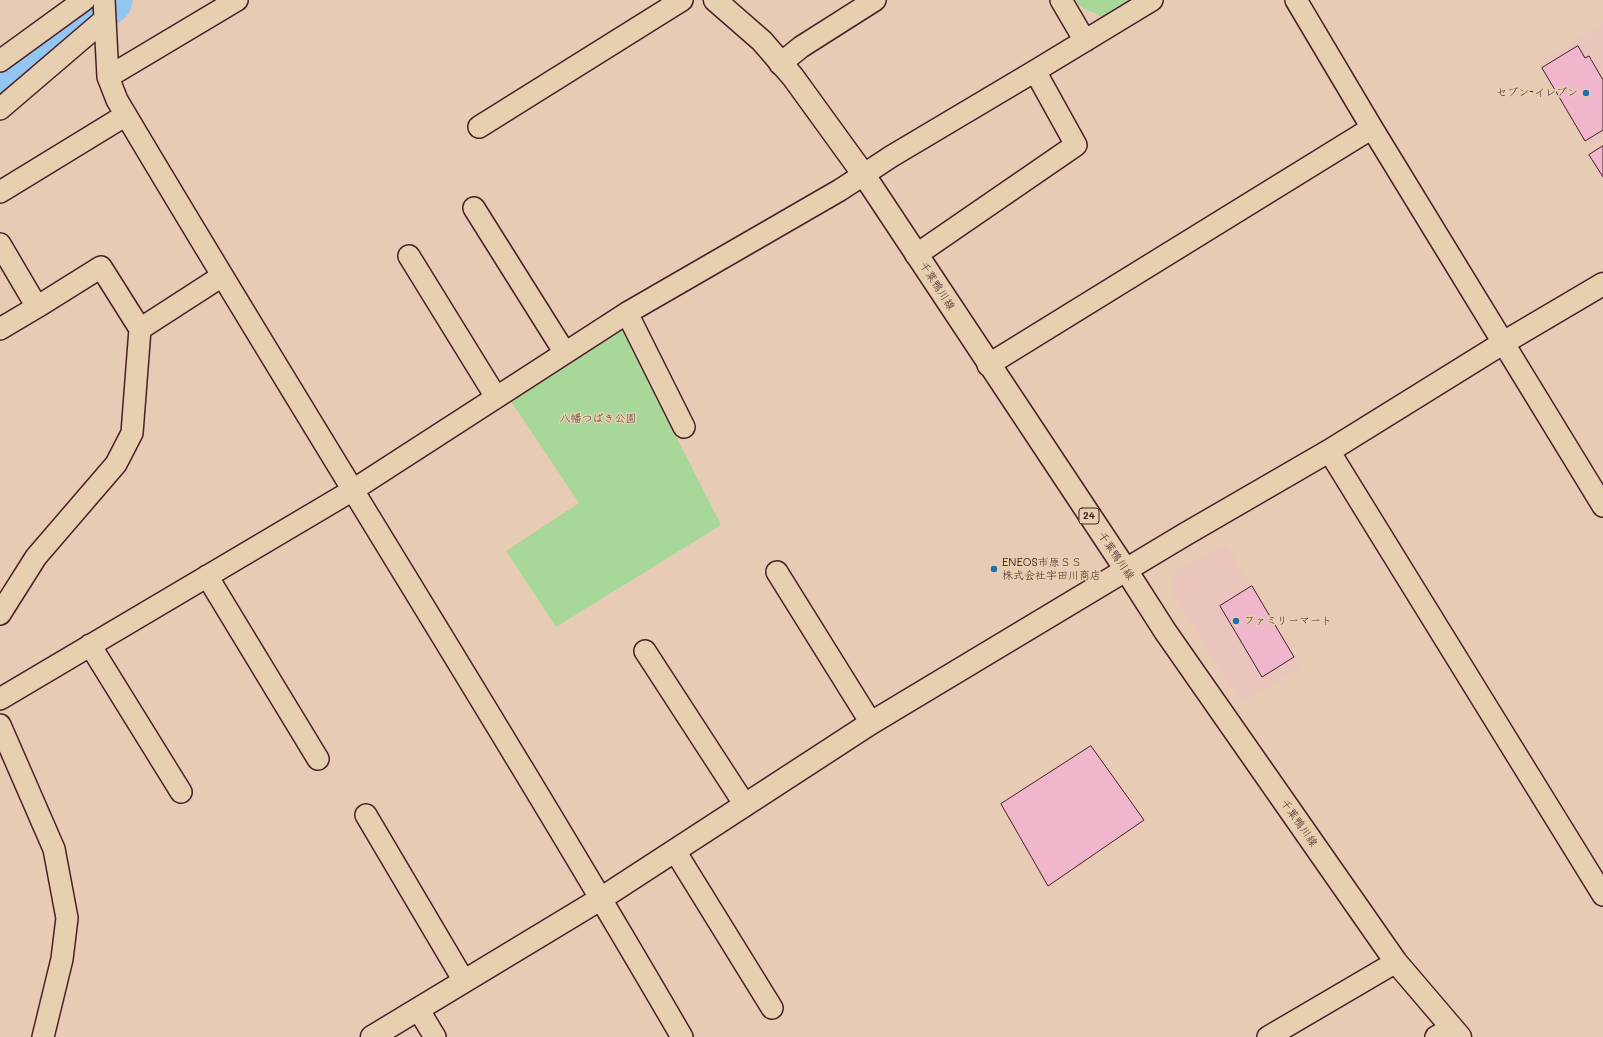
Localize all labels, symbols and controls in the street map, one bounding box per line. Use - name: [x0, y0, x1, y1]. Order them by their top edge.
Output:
- place label: セブン-イレブン: [1496, 86, 1578, 100]
- marker: セブン-イレブン: [1581, 88, 1591, 98]
- street label: 千葉鴨川線: [916, 259, 958, 313]
- park label: 八幡つばき公園: [560, 412, 636, 426]
- road number: 24: [1079, 508, 1099, 524]
- street label: 千葉鴨川線: [1095, 530, 1137, 582]
- place label: ENEOS市原ＳＳ 株式会社宇田川商店: [1002, 556, 1101, 582]
- marker: ENEOS市原ＳＳ 株式会社宇田川商店: [989, 564, 999, 574]
- place label: ファミリーマート: [1244, 614, 1332, 628]
- marker: ファミリーマート: [1231, 616, 1241, 626]
- street label: 千葉鴨川線: [1278, 797, 1320, 849]

